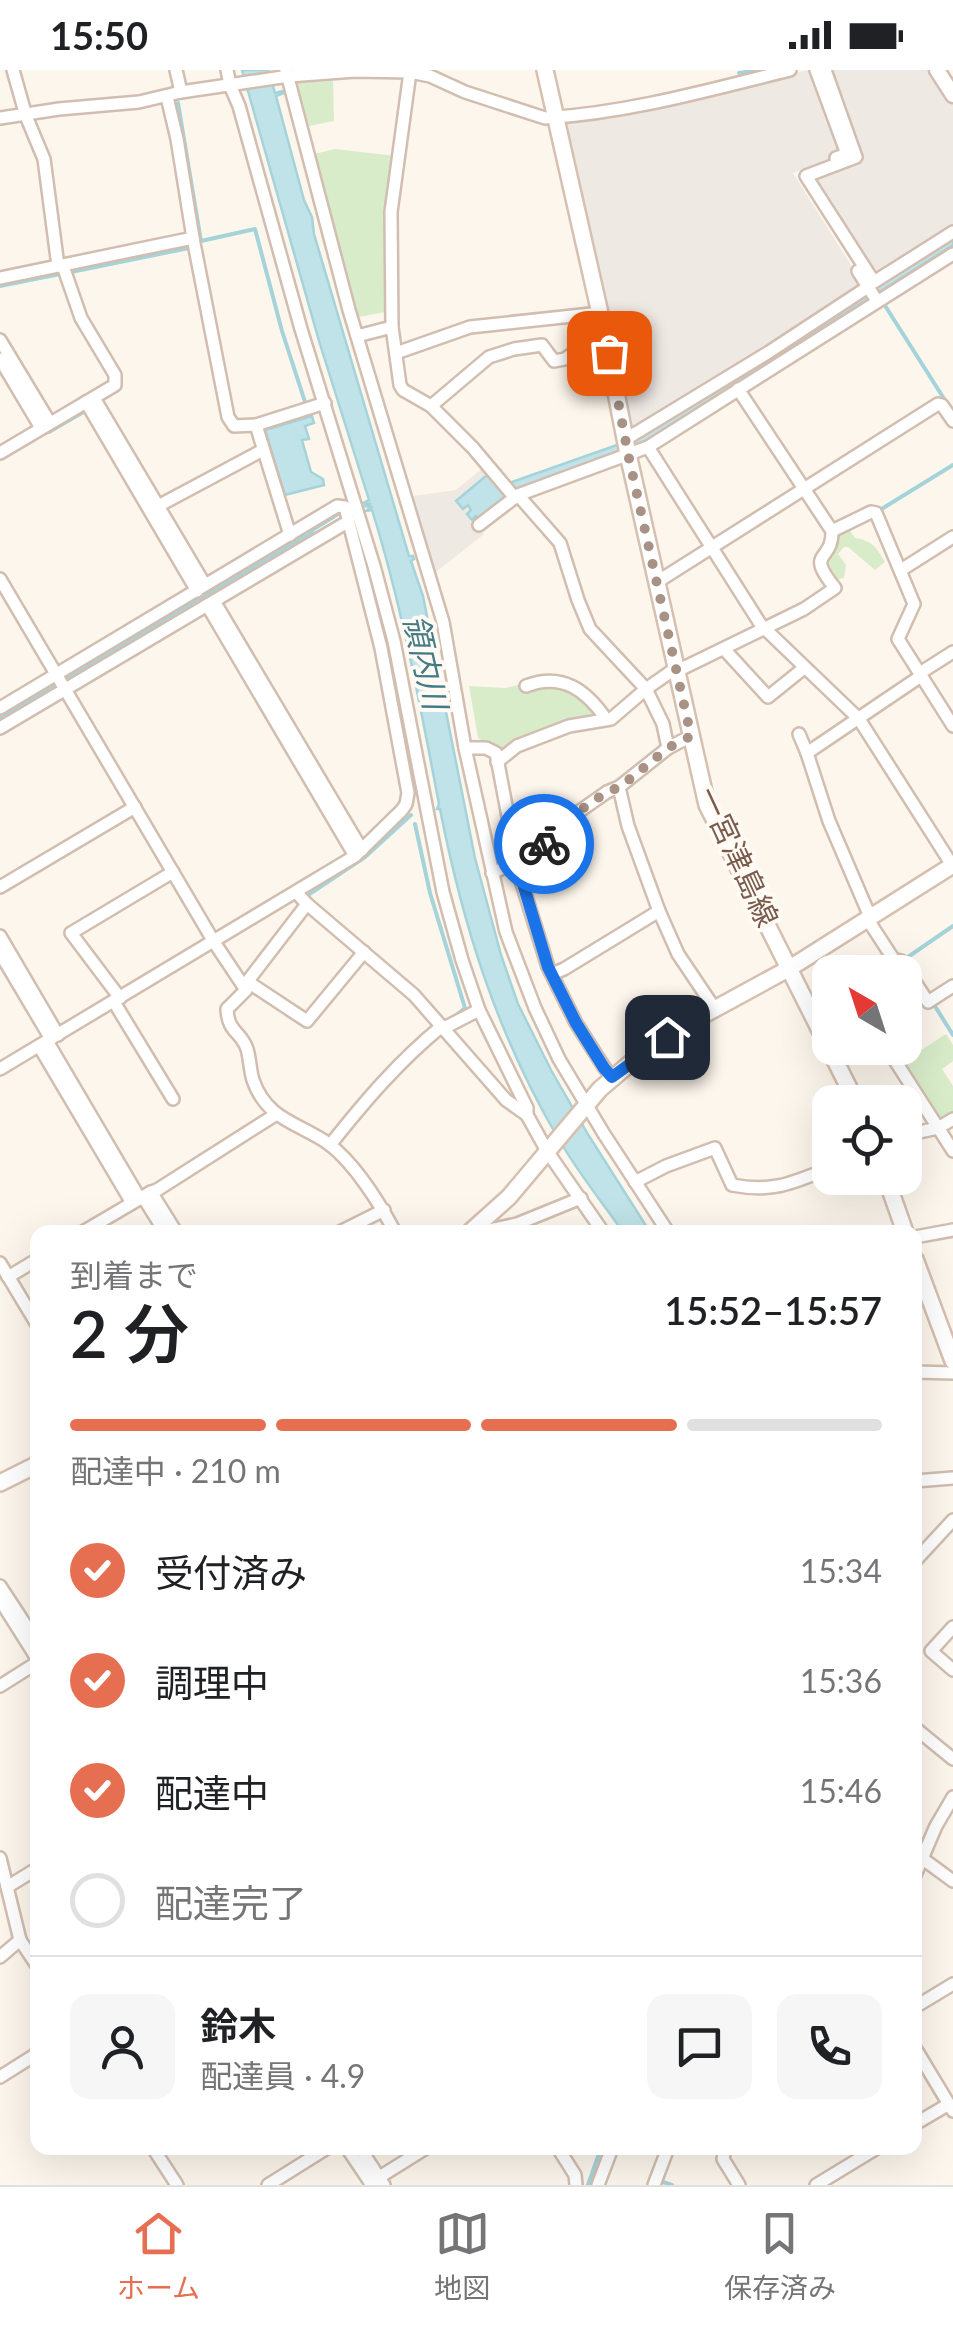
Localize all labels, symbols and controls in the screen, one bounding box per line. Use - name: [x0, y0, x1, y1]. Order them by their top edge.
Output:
- text: 15:50: [50, 12, 148, 58]
- pin: [567, 311, 652, 396]
- icon: bag: [582, 326, 637, 381]
- water label: 領内川: [397, 610, 457, 716]
- street label: 一宮津島線: [691, 781, 787, 932]
- courier: [494, 794, 594, 894]
- icon: bike: [517, 817, 572, 872]
- north arrow: [812, 955, 922, 1065]
- map controls: [812, 955, 922, 1195]
- pin: [625, 995, 710, 1080]
- icon: home: [640, 1010, 695, 1065]
- button: locate: [812, 1085, 922, 1195]
- text: 到着まで: [70, 1255, 198, 1294]
- text: 15:52–15:57: [664, 1287, 882, 1333]
- text: 2 分: [70, 1294, 189, 1372]
- text: 配達中 · 210 m: [70, 1451, 281, 1490]
- icon: check: [70, 1543, 125, 1598]
- text: 受付済み: [155, 1549, 307, 1595]
- text: 15:34: [800, 1551, 882, 1590]
- icon: check: [70, 1653, 125, 1708]
- text: 調理中: [155, 1659, 269, 1705]
- text: 15:36: [800, 1661, 882, 1700]
- icon: check: [70, 1763, 125, 1818]
- text: 配達中: [155, 1769, 269, 1815]
- text: 15:46: [800, 1771, 882, 1810]
- text: 配達完了: [155, 1879, 307, 1925]
- button: person: [70, 1994, 175, 2099]
- button: chat: [647, 1994, 752, 2099]
- button: phone: [777, 1994, 882, 2099]
- text: 鈴木: [200, 2002, 276, 2048]
- text: 配達員 · 4.9: [200, 2056, 365, 2095]
- tab: ホーム: [117, 2206, 200, 2306]
- tab: 地図: [434, 2206, 490, 2306]
- tab: 保存済み: [724, 2206, 836, 2306]

